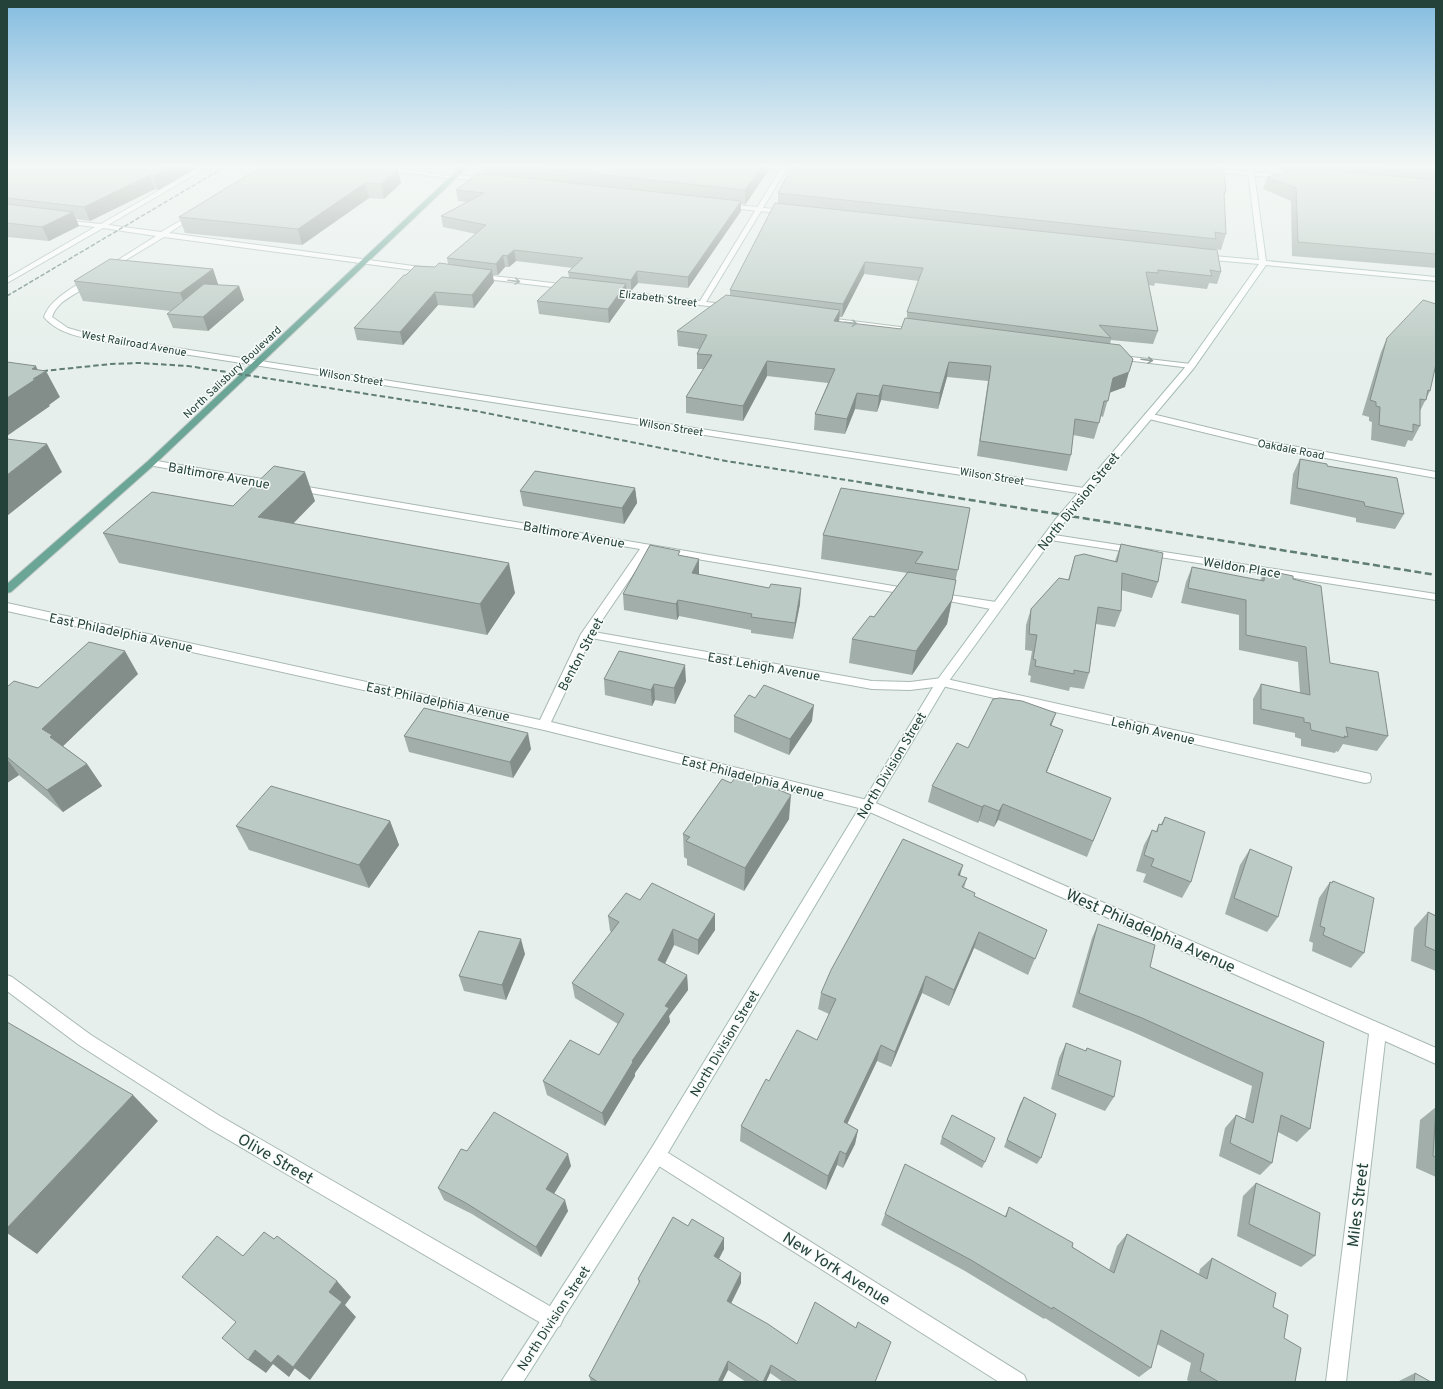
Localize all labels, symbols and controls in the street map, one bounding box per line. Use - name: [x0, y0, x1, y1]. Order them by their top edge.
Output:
- one-way arrow: [507, 277, 520, 285]
- street label: Elizabeth Street: [618, 287, 698, 311]
- one-way arrow: [844, 319, 857, 326]
- street label: North Salisbury Boulevard: [181, 324, 285, 422]
- street label: West Railroad Avenue: [80, 328, 188, 360]
- one-way arrow: [1140, 357, 1153, 364]
- street label: Wilson Street: [318, 366, 384, 390]
- street label: Wilson Street: [638, 416, 704, 440]
- street label: Oakdale Road: [1256, 437, 1325, 463]
- street label: North Division Street: [1035, 450, 1124, 555]
- street label: Baltimore Avenue: [167, 460, 271, 494]
- street label: Wilson Street: [959, 465, 1025, 489]
- street label: Baltimore Avenue: [522, 519, 626, 553]
- street label: Weldon Place: [1202, 555, 1282, 583]
- street label: East Philadelphia Avenue: [47, 611, 194, 657]
- street label: Benton Street: [556, 615, 608, 694]
- street label: East Lehigh Avenue: [706, 650, 821, 686]
- street label: East Philadelphia Avenue: [364, 680, 511, 726]
- street label: North Division Street: [855, 710, 931, 822]
- street label: Lehigh Avenue: [1109, 715, 1196, 749]
- street label: East Philadelphia Avenue: [680, 753, 825, 804]
- street label: West Philadelphia Avenue: [1062, 885, 1238, 978]
- street label: North Division Street: [688, 988, 764, 1100]
- street label: Olive Street: [233, 1130, 317, 1190]
- street label: Miles Street: [1344, 1162, 1374, 1249]
- street label: New York Avenue: [778, 1229, 893, 1311]
- street label: North Division Street: [515, 1264, 595, 1374]

